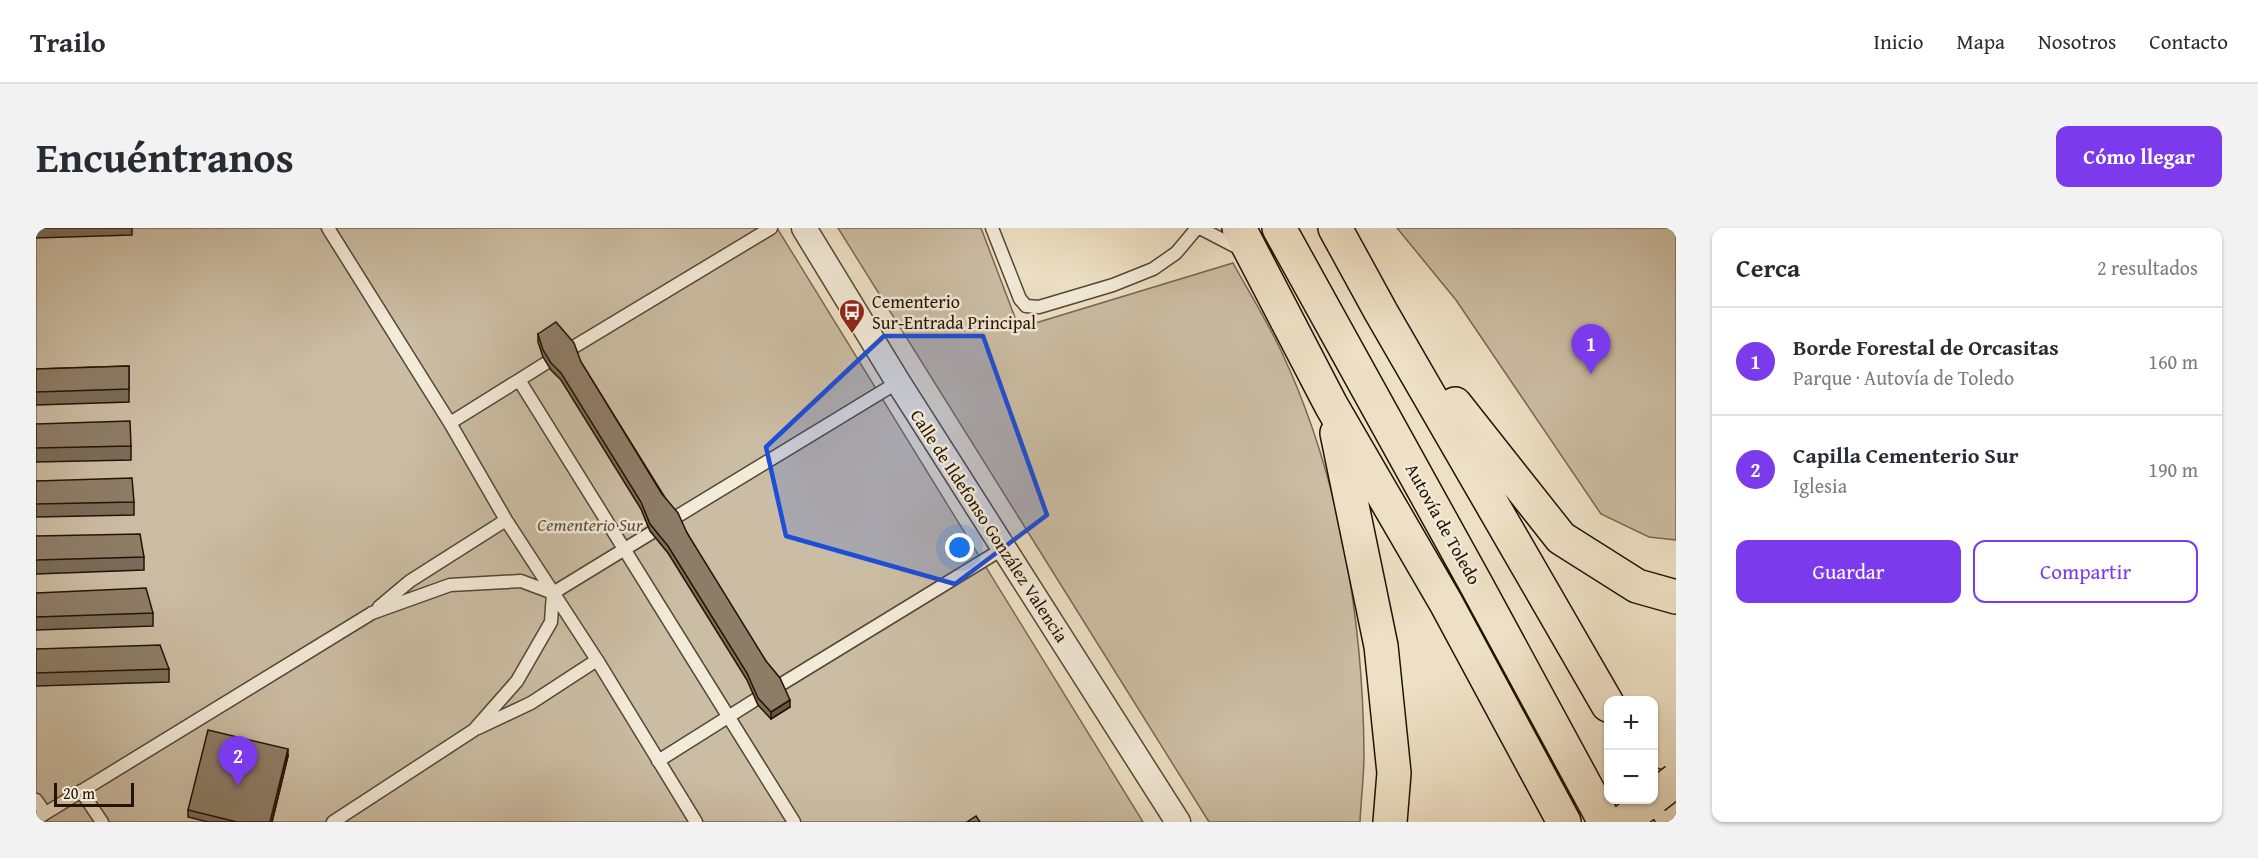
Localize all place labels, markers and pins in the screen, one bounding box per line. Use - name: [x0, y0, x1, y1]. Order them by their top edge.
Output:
- place label: Cementerio Sur-Entrada Principal: [872, 288, 1036, 336]
- bus stop icon: Cementerio Sur-Entrada Principal: [837, 297, 867, 335]
- pin: 1: [1572, 324, 1610, 374]
- pin: 2: [218, 736, 258, 786]

